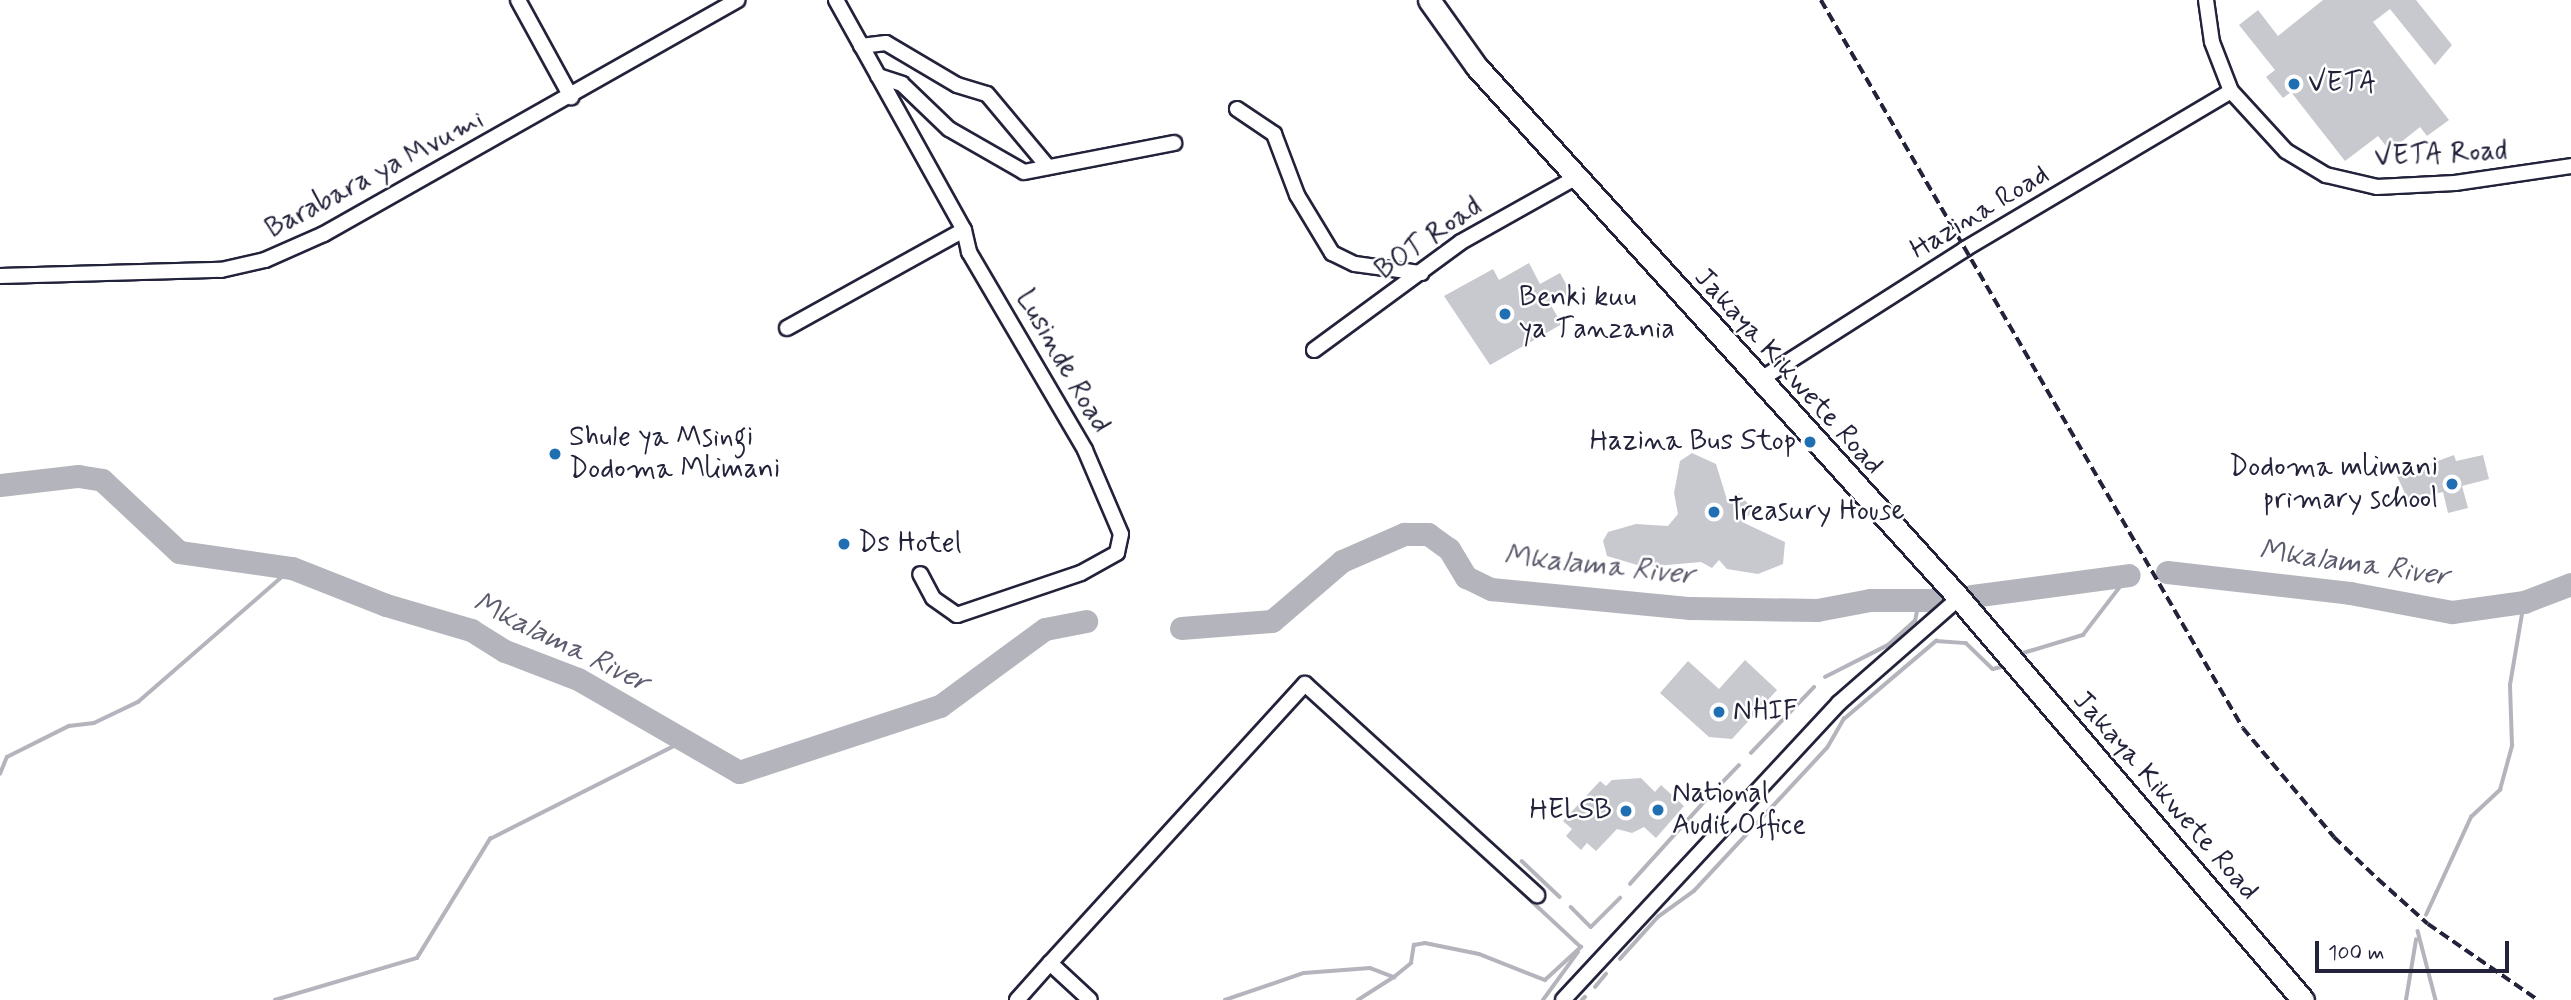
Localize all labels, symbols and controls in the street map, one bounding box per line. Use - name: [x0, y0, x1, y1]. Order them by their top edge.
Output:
- place label: VETA: [2308, 67, 2377, 101]
- marker: VETA: [2286, 76, 2302, 92]
- street label: Barabara ya Mvumi: [259, 103, 491, 247]
- street label: VETA Road: [2374, 135, 2508, 175]
- street label: Hazina Road: [1905, 158, 2055, 268]
- street label: BOT Road: [1371, 191, 1487, 287]
- street label: Jakaya Kikwete Road: [1686, 262, 1890, 482]
- place label: Benki kuu ya Tanzania: [1519, 281, 1660, 347]
- street label: Lusinde Road: [1007, 284, 1117, 440]
- marker: Benki kuu ya Tanzania: [1497, 306, 1513, 322]
- place label: Shule ya Msingi Dodoma Mlimani: [569, 421, 780, 487]
- place label: Hazina Bus Stop: [1597, 425, 1796, 459]
- marker: Hazina Bus Stop: [1802, 434, 1818, 450]
- marker: Shule ya Msingi Dodoma Mlimani: [547, 446, 563, 462]
- place label: Dodoma mlimani primary school: [2229, 451, 2438, 517]
- marker: Dodoma mlimani primary school: [2444, 476, 2460, 492]
- place label: Treasury House: [1728, 495, 1905, 529]
- marker: Treasury House: [1706, 504, 1722, 520]
- place label: Ds Hotel: [858, 527, 954, 561]
- water label: Mkalama River: [2255, 533, 2453, 595]
- marker: Ds Hotel: [836, 536, 852, 552]
- water label: Mkalama River: [1500, 538, 1698, 594]
- water label: Mkalama River: [465, 584, 657, 702]
- street label: Jakaya Kikwete Road: [2065, 684, 2265, 908]
- place label: NHIF: [1733, 695, 1798, 729]
- marker: NHIF: [1711, 704, 1727, 720]
- place label: National Audit Office: [1672, 777, 1807, 843]
- place label: HELSB: [1529, 794, 1612, 828]
- marker: National Audit Office: [1650, 802, 1666, 818]
- marker: HELSB: [1618, 803, 1634, 819]
- scale bar: [2319, 926, 2513, 970]
- text: 100 m: [2328, 939, 2384, 967]

